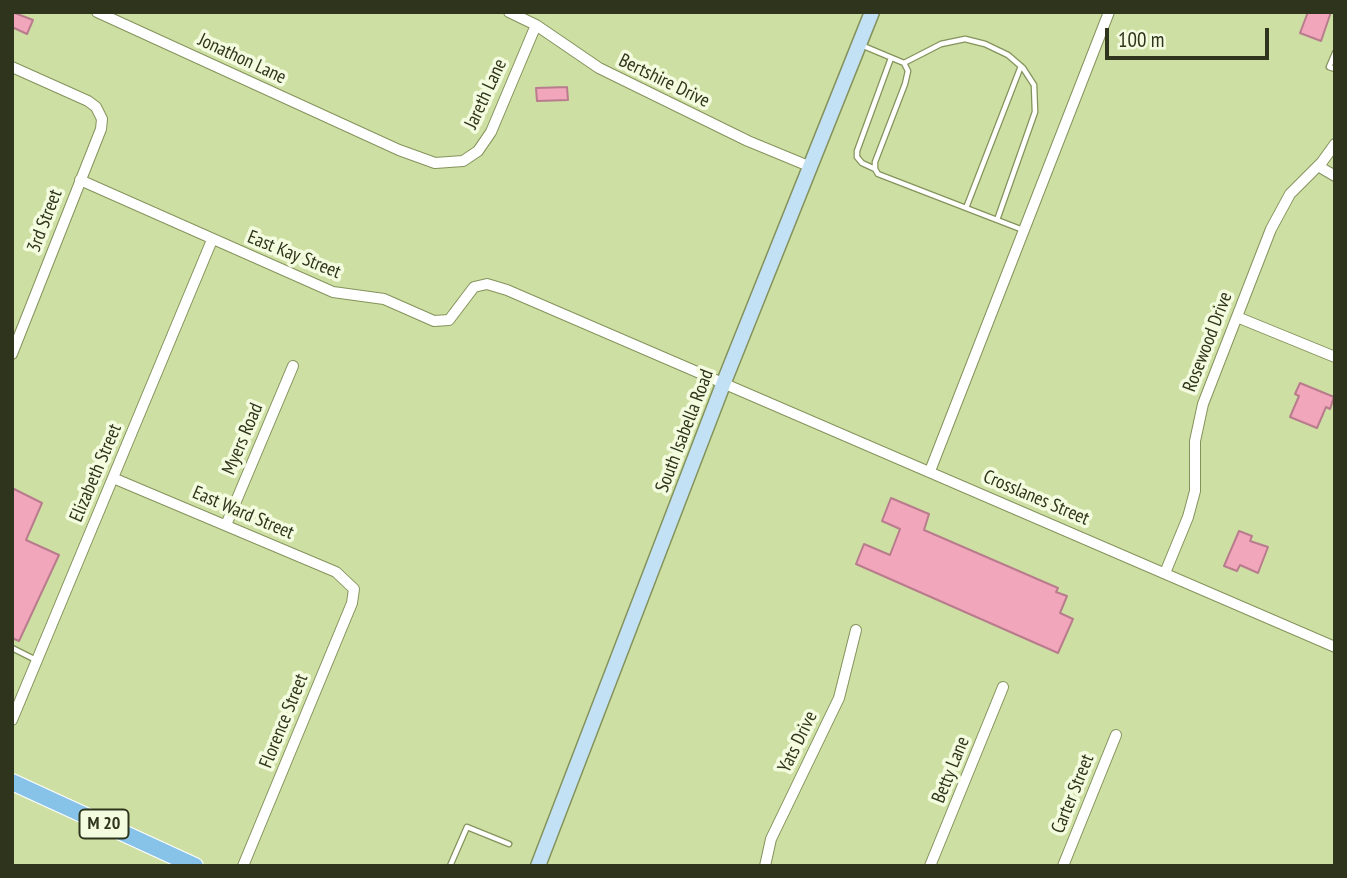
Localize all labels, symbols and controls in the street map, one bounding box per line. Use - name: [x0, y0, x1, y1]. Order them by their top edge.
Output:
- scale bar: [1109, 14, 1274, 58]
- text: 100 m: [1118, 26, 1164, 53]
- street label: Jonathon Lane: [194, 29, 290, 89]
- street label: Bertshire Drive: [615, 49, 713, 113]
- street label: Jareth Lane: [460, 56, 512, 132]
- street label: 3rd Street: [23, 186, 67, 256]
- street label: East Kay Street: [244, 226, 344, 284]
- street label: Rosewood Drive: [1179, 289, 1237, 395]
- street label: South Isabella Road: [651, 366, 719, 496]
- street label: Myers Road: [218, 400, 268, 478]
- street label: Elizabeth Street: [65, 421, 127, 525]
- street label: Crosslanes Street: [980, 465, 1092, 531]
- street label: East Ward Street: [189, 481, 297, 545]
- street label: Florence Street: [255, 671, 313, 771]
- street label: Yats Drive: [773, 708, 823, 776]
- street label: Betty Lane: [927, 733, 975, 807]
- street label: Carter Street: [1047, 751, 1099, 837]
- road number: M 20: [80, 810, 128, 838]

